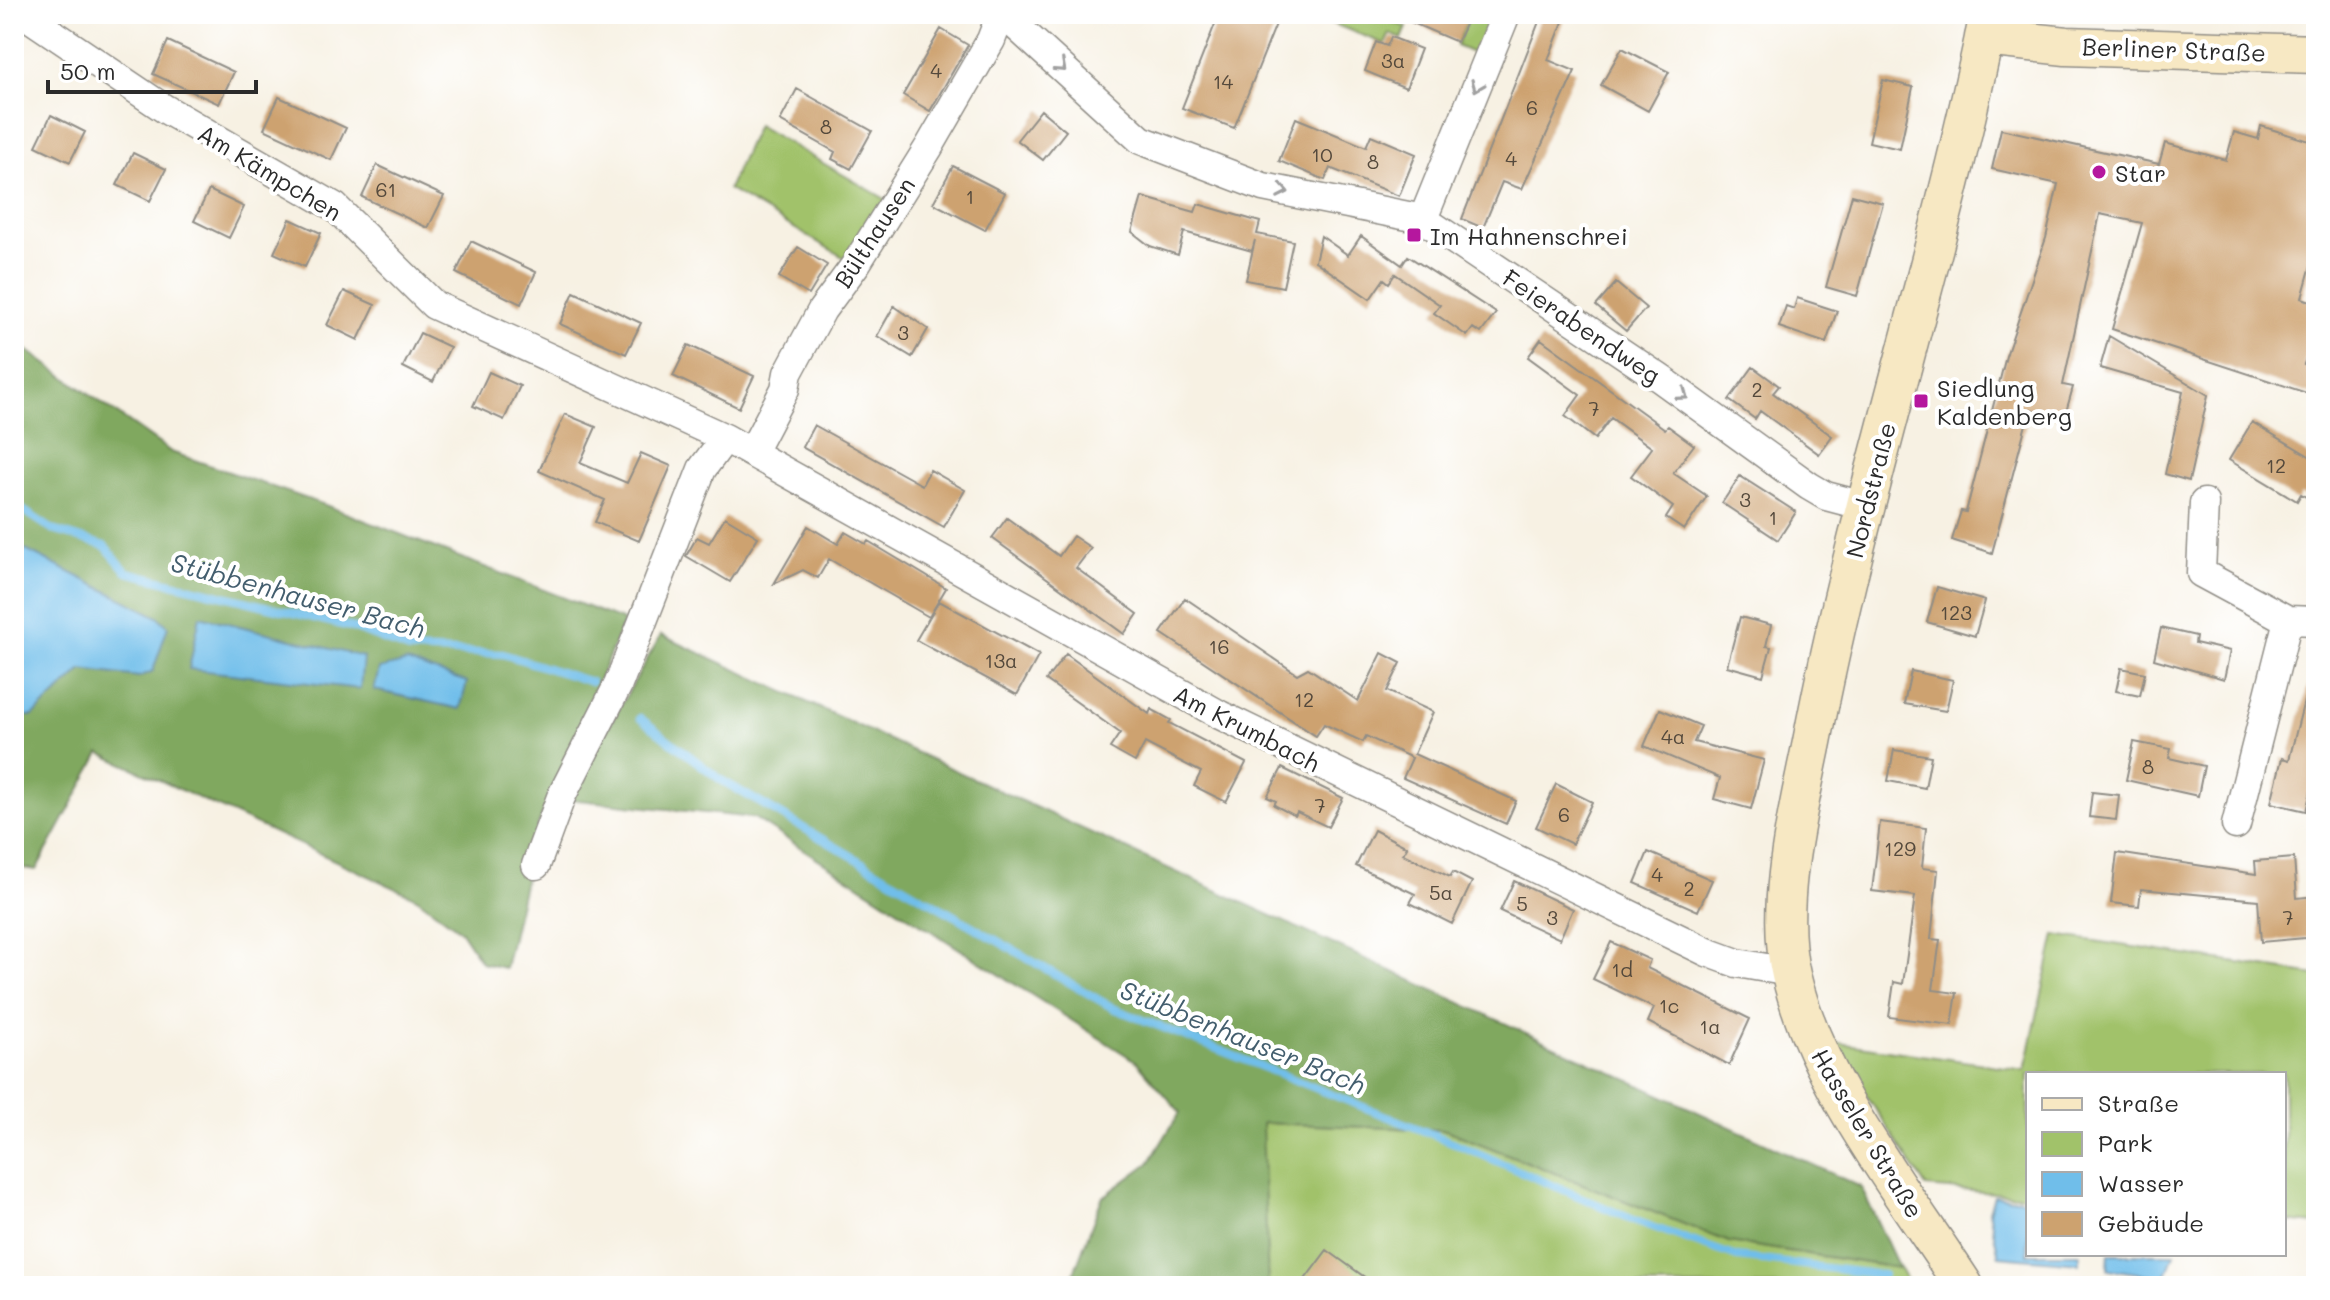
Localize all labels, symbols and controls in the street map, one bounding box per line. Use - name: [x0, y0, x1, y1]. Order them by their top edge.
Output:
- street label: Berliner Straße: [2081, 30, 2267, 68]
- scale bar: [48, 44, 256, 94]
- house number: 3a: [1381, 47, 1405, 73]
- text: 50 m: [60, 55, 116, 86]
- house number: 4: [930, 57, 942, 83]
- one-way arrow: [1051, 57, 1066, 71]
- house number: 14: [1213, 68, 1234, 94]
- one-way arrow: [1470, 78, 1486, 92]
- house number: 6: [1526, 94, 1538, 120]
- house number: 8: [820, 113, 832, 139]
- street label: Am Kämpchen: [192, 117, 348, 227]
- house number: 10: [1311, 141, 1333, 167]
- house number: 4: [1505, 145, 1517, 171]
- house number: 8: [1367, 148, 1379, 174]
- place label: Star: [2115, 157, 2166, 188]
- marker: Star: [2090, 163, 2108, 181]
- street label: Bülthausen: [827, 171, 921, 293]
- house number: 61: [375, 176, 397, 202]
- one-way arrow: [1276, 182, 1290, 199]
- house number: 1: [966, 183, 974, 209]
- place label: Im Hahnenschrei: [1430, 220, 1628, 251]
- marker: Im Hahnenschrei: [1405, 226, 1423, 244]
- street label: Feierabendweg: [1497, 262, 1667, 390]
- house number: 3: [897, 319, 909, 345]
- place label: Siedlung Kaldenberg: [1937, 372, 2072, 431]
- house number: 2: [1751, 376, 1763, 402]
- one-way arrow: [1674, 385, 1688, 399]
- marker: Siedlung Kaldenberg: [1912, 392, 1930, 410]
- house number: 7: [1588, 395, 1600, 421]
- street label: Nordstraße: [1838, 419, 1902, 561]
- house number: 12: [2266, 452, 2286, 478]
- house number: 3: [1739, 486, 1751, 512]
- house number: 1: [1769, 504, 1777, 530]
- water label: Stübbenhauser Bach: [167, 545, 429, 645]
- house number: 123: [1940, 599, 1972, 625]
- house number: 16: [1208, 633, 1230, 659]
- house number: 13a: [984, 647, 1018, 673]
- street label: Am Krumbach: [1169, 678, 1325, 778]
- house number: 12: [1294, 686, 1314, 712]
- house number: 4a: [1661, 723, 1685, 749]
- house number: 8: [2142, 753, 2154, 779]
- house number: 7: [1314, 792, 1326, 818]
- house number: 6: [1558, 801, 1570, 827]
- house number: 129: [1884, 835, 1916, 861]
- house number: 4: [1651, 861, 1663, 887]
- house number: 2: [1683, 875, 1695, 901]
- house number: 5a: [1429, 879, 1453, 905]
- house number: 5: [1516, 890, 1528, 916]
- house number: 3: [1546, 904, 1558, 930]
- house number: 7: [2282, 904, 2294, 930]
- house number: 1d: [1611, 956, 1633, 982]
- water label: Stübbenhauser Bach: [1115, 972, 1371, 1102]
- house number: 1c: [1659, 992, 1679, 1018]
- house number: 1a: [1699, 1013, 1721, 1039]
- street label: Hasseler Straße: [1805, 1043, 1931, 1223]
- legend: [2026, 1072, 2286, 1256]
- text: Straße: [2098, 1087, 2179, 1118]
- text: Park: [2098, 1127, 2152, 1158]
- text: Wasser: [2098, 1167, 2184, 1198]
- text: Gebäude: [2098, 1207, 2204, 1238]

